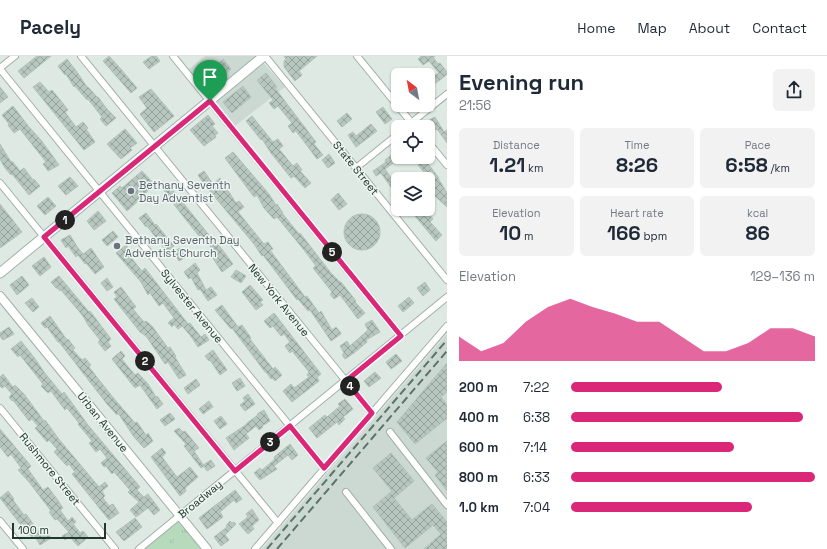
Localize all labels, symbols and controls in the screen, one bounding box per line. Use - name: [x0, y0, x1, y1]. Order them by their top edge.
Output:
- text: Pacely: [20, 15, 81, 40]
- text: Home: [577, 19, 615, 37]
- text: Map: [637, 19, 667, 37]
- text: About: [689, 19, 730, 37]
- text: Contact: [752, 19, 807, 37]
- pin: [193, 60, 227, 101]
- icon: arrive: [199, 66, 221, 88]
- north arrow: [391, 68, 435, 112]
- map controls: [391, 68, 435, 216]
- text: Evening run: [459, 68, 584, 96]
- button: share: [773, 69, 815, 111]
- text: 21:56: [459, 97, 491, 114]
- button: locate: [391, 120, 435, 164]
- street label: State Street: [330, 138, 382, 198]
- text: Distance: [493, 138, 540, 152]
- text: Time: [624, 138, 650, 152]
- text: Pace: [745, 138, 771, 152]
- text: 1.21: [489, 152, 525, 178]
- text: 8:26: [616, 152, 658, 178]
- text: 6:58: [725, 152, 768, 178]
- text: km: [525, 161, 543, 175]
- text: /km: [768, 161, 790, 175]
- button: layers: [391, 172, 435, 216]
- place label: Bethany Seventh Day Adventist: [139, 178, 231, 205]
- marker: Bethany Seventh Day Adventist: [126, 186, 136, 196]
- text: Elevation: [492, 206, 540, 220]
- text: Heart rate: [610, 206, 664, 220]
- text: kcal: [747, 206, 768, 220]
- pin: 1: [55, 210, 75, 230]
- text: 1: [63, 213, 67, 227]
- text: 10: [499, 220, 521, 246]
- text: 166: [607, 220, 641, 246]
- text: 86: [745, 220, 770, 246]
- text: m: [521, 229, 533, 243]
- text: bpm: [641, 229, 667, 243]
- place label: Bethany Seventh Day Adventist Church: [125, 233, 240, 260]
- marker: Bethany Seventh Day Adventist Church: [112, 241, 122, 251]
- pin: 5: [322, 242, 342, 262]
- text: 5: [329, 245, 335, 259]
- street label: New York Avenue: [245, 261, 313, 339]
- street label: Sylvester Avenue: [158, 266, 226, 346]
- text: Elevation: [459, 268, 516, 285]
- text: 129–136 m: [750, 268, 815, 285]
- pin: 2: [135, 351, 155, 371]
- text: 2: [142, 354, 148, 368]
- pin: 4: [340, 376, 360, 396]
- text: 4: [347, 379, 354, 393]
- text: 200 m: [459, 379, 498, 396]
- text: 7:22: [523, 379, 549, 396]
- street label: Urban Avenue: [75, 389, 131, 455]
- text: 400 m: [459, 409, 499, 426]
- text: 6:38: [523, 409, 550, 426]
- street label: Rushmore Street: [16, 430, 84, 508]
- pin: 3: [260, 432, 280, 452]
- text: 3: [267, 435, 273, 449]
- text: 600 m: [459, 439, 498, 456]
- text: 7:14: [523, 439, 547, 456]
- text: 800 m: [459, 469, 498, 486]
- text: 6:33: [523, 469, 550, 486]
- street label: Broadway: [175, 477, 225, 521]
- text: 1.0 km: [459, 499, 499, 516]
- text: 7:04: [523, 499, 550, 516]
- scale bar: [12, 521, 106, 540]
- text: 100 m: [18, 523, 49, 537]

